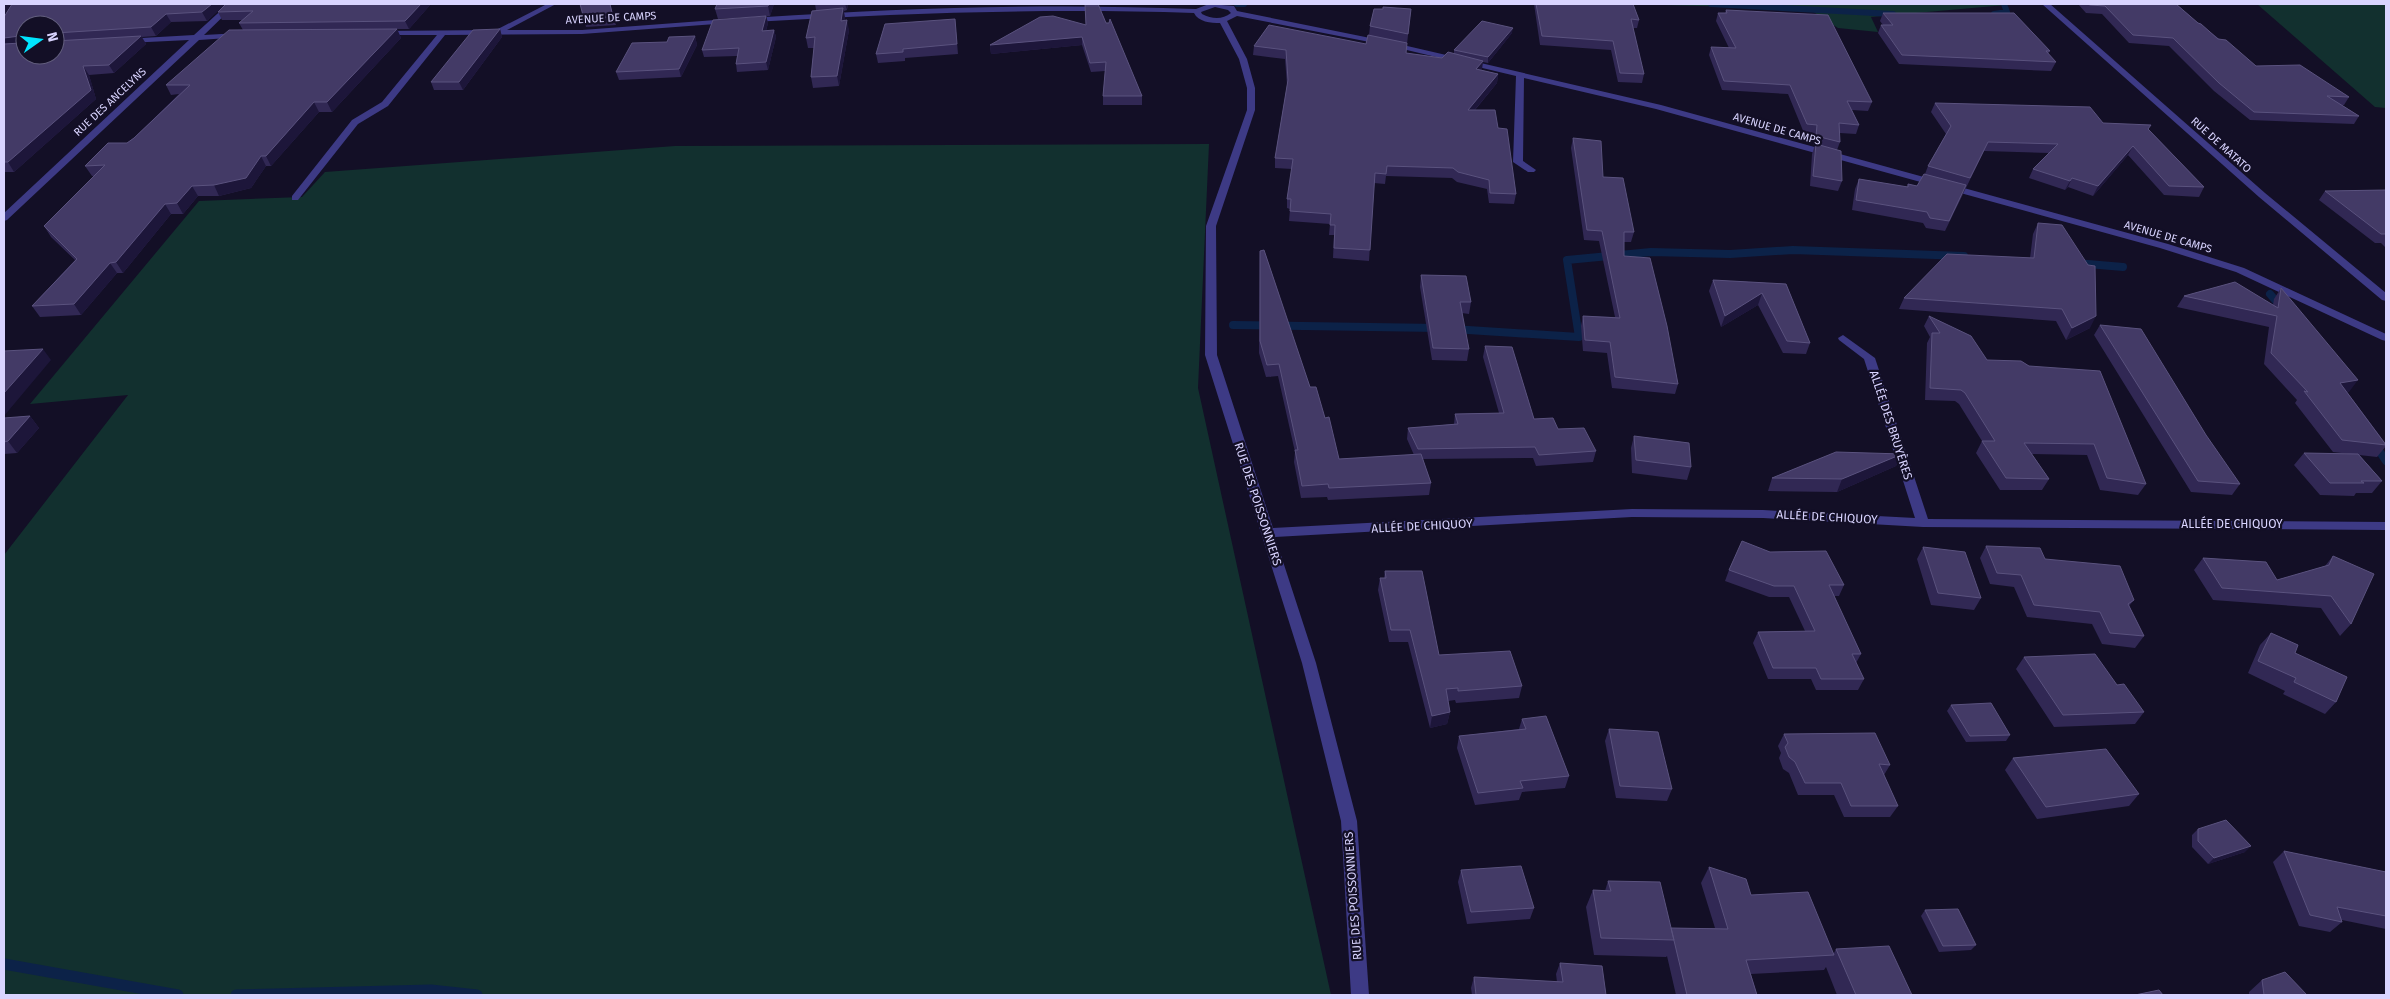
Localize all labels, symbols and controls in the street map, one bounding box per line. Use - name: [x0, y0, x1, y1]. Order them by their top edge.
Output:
- street label: AVENUE DE CAMPS: [565, 9, 657, 27]
- north arrow: [15, 15, 65, 65]
- text: N: [43, 30, 62, 44]
- street label: RUE DES ANCELYNS: [71, 65, 149, 139]
- street label: AVENUE DE CAMPS: [1732, 110, 1822, 148]
- street label: RUE DE MATATO: [2188, 115, 2254, 175]
- street label: AVENUE DE CAMPS: [2123, 218, 2213, 256]
- street label: ALLÉE DES BRUYÈRES: [1867, 368, 1916, 482]
- street label: RUE DES POISSONNIERS: [1231, 441, 1285, 568]
- street label: ALLÉE DE CHIQUOY: [1776, 506, 1878, 527]
- street label: ALLÉE DE CHIQUOY: [1371, 515, 1473, 536]
- street label: ALLÉE DE CHIQUOY: [2181, 516, 2283, 531]
- street label: RUE DES POISSONNIERS: [1341, 831, 1364, 961]

